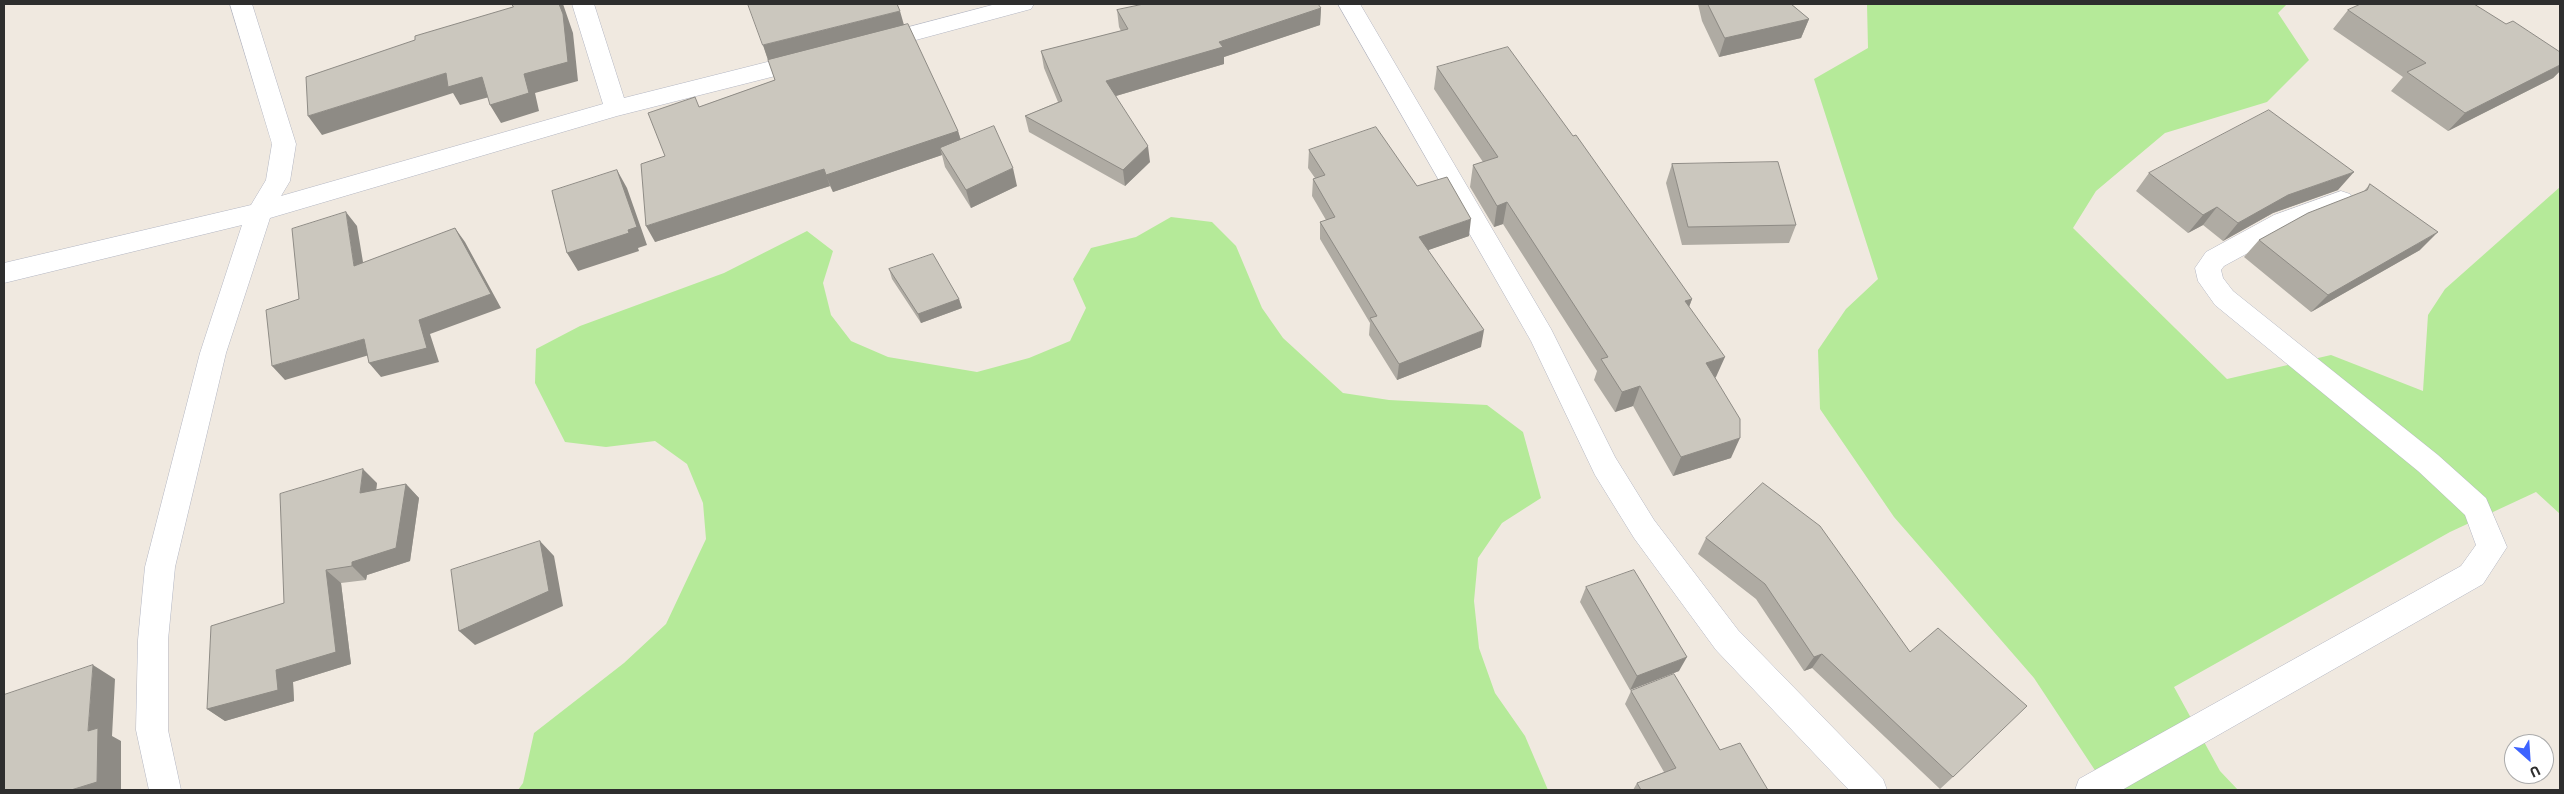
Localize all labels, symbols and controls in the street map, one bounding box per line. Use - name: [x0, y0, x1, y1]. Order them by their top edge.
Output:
- north arrow: [2504, 734, 2554, 784]
- text: U: [2527, 761, 2543, 782]

